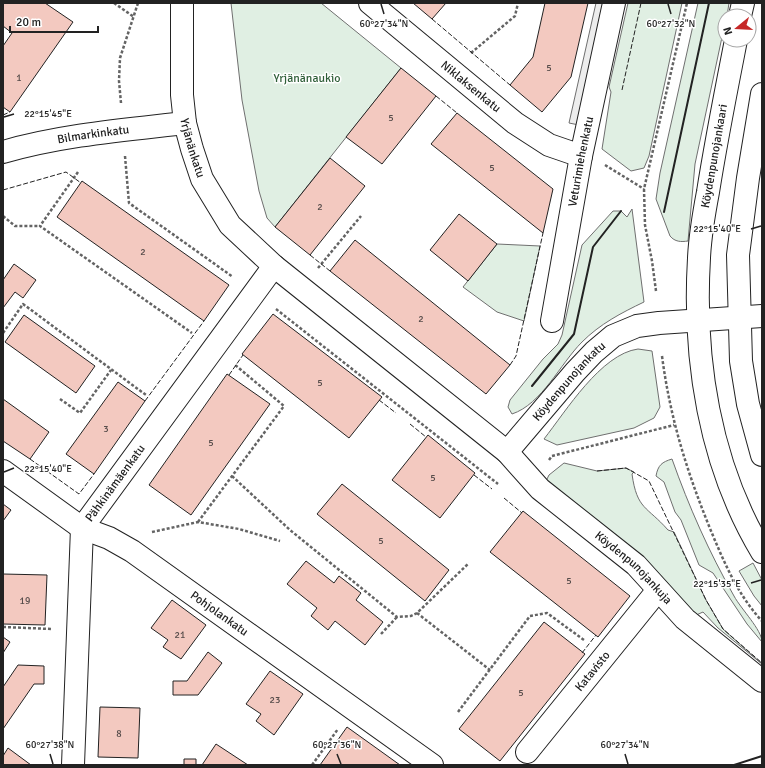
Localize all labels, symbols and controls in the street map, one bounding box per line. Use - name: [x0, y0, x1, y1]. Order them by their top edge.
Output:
- scale bar: [10, 8, 98, 34]
- north arrow: [717, 8, 757, 48]
- text: 20 m: [16, 15, 41, 30]
- text: 60°27'34"N: [360, 18, 408, 30]
- text: 60°27'32"N: [647, 18, 695, 30]
- text: N: [721, 25, 735, 37]
- street label: Niklaksenkatu: [437, 58, 504, 116]
- house number: 5: [546, 62, 552, 74]
- park label: Yrjänänaukio: [274, 71, 340, 86]
- house number: 1: [16, 72, 22, 84]
- street label: Köydenpunojankaari: [698, 103, 731, 209]
- text: 22°15'45"E: [24, 108, 72, 120]
- house number: 5: [388, 112, 394, 124]
- street label: Veturimiehenkatu: [565, 115, 597, 208]
- street label: Yrjänänkatu: [177, 117, 208, 180]
- street label: Bilmarkinkatu: [56, 122, 130, 147]
- house number: 5: [489, 162, 495, 174]
- house number: 2: [317, 201, 323, 213]
- text: 22°15'40"E: [693, 223, 741, 235]
- house number: 2: [140, 246, 146, 258]
- house number: 2: [418, 313, 424, 325]
- street label: Köydenpunojankatu: [530, 339, 609, 424]
- house number: 5: [317, 377, 323, 389]
- house number: 3: [103, 423, 109, 435]
- house number: 5: [208, 437, 214, 449]
- street label: Pähkinämäenkatu: [82, 442, 149, 525]
- text: 22°15'40"E: [24, 463, 72, 475]
- house number: 5: [430, 472, 436, 484]
- street label: Köydenpunojankuja: [591, 528, 675, 608]
- house number: 5: [378, 535, 384, 547]
- house number: 5: [566, 575, 572, 587]
- text: 22°15'35"E: [693, 578, 741, 590]
- street label: Pohjolankatu: [187, 588, 251, 640]
- house number: 19: [20, 595, 30, 607]
- house number: 21: [175, 629, 185, 641]
- street label: Katavisto: [572, 648, 614, 695]
- house number: 5: [518, 687, 524, 699]
- house number: 23: [270, 694, 280, 706]
- house number: 8: [116, 728, 122, 740]
- text: 60°27'38"N: [26, 739, 74, 751]
- text: 60°27'36"N: [313, 739, 361, 751]
- text: 60°27'34"N: [601, 739, 649, 751]

